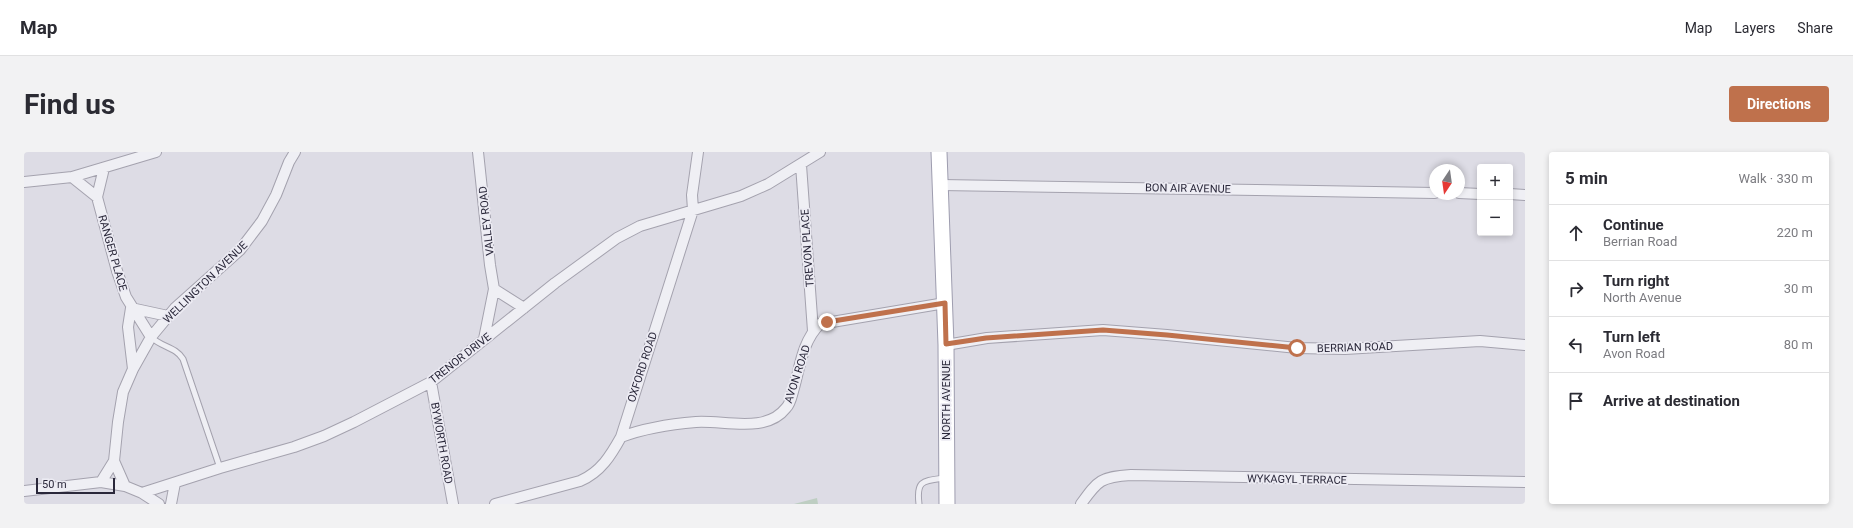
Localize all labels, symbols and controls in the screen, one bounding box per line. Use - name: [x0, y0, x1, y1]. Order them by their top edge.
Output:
- text: Map: [20, 16, 58, 39]
- text: Map: [1685, 20, 1712, 36]
- text: Layers: [1734, 20, 1775, 36]
- text: Share: [1797, 20, 1833, 36]
- button: Directions: [1729, 86, 1829, 122]
- text: Find us: [24, 88, 115, 121]
- north arrow: [1429, 164, 1465, 200]
- map controls: [1477, 164, 1513, 236]
- button: +: [1477, 164, 1513, 200]
- text: 5 min: [1565, 168, 1608, 188]
- text: Walk · 330 m: [1738, 171, 1813, 186]
- street label: BON AIR AVENUE: [1145, 181, 1231, 196]
- street label: VALLEY ROAD: [476, 186, 497, 256]
- button: −: [1477, 200, 1513, 236]
- street label: TREVON PLACE: [798, 209, 817, 287]
- street label: RANGER PLACE: [95, 214, 130, 293]
- text: Continue: [1603, 216, 1664, 234]
- icon: ahead: [1565, 222, 1587, 244]
- text: 220 m: [1776, 225, 1813, 240]
- text: Berrian Road: [1603, 234, 1677, 249]
- street label: WELLINGTON AVENUE: [161, 239, 250, 326]
- text: Turn right: [1603, 272, 1669, 290]
- icon: right: [1565, 278, 1587, 300]
- text: 30 m: [1784, 281, 1813, 296]
- text: North Avenue: [1603, 290, 1682, 305]
- route end: [818, 313, 836, 331]
- text: Turn left: [1603, 328, 1660, 346]
- street label: TRENOR DRIVE: [427, 330, 494, 387]
- street label: OXFORD ROAD: [625, 330, 660, 404]
- icon: left: [1565, 334, 1587, 356]
- text: 80 m: [1784, 337, 1813, 352]
- route start: [1288, 339, 1306, 357]
- street label: BERRIAN ROAD: [1317, 340, 1393, 355]
- street label: AVON ROAD: [782, 343, 813, 405]
- text: Avon Road: [1603, 346, 1665, 361]
- street label: NORTH AVENUE: [940, 360, 953, 440]
- icon: arrive: [1565, 390, 1587, 412]
- text: Arrive at destination: [1603, 392, 1740, 410]
- street label: BYWORTH ROAD: [428, 401, 455, 485]
- street label: WYKAGYL TERRACE: [1247, 472, 1347, 487]
- scale bar: [36, 476, 115, 495]
- text: 50 m: [42, 478, 67, 491]

